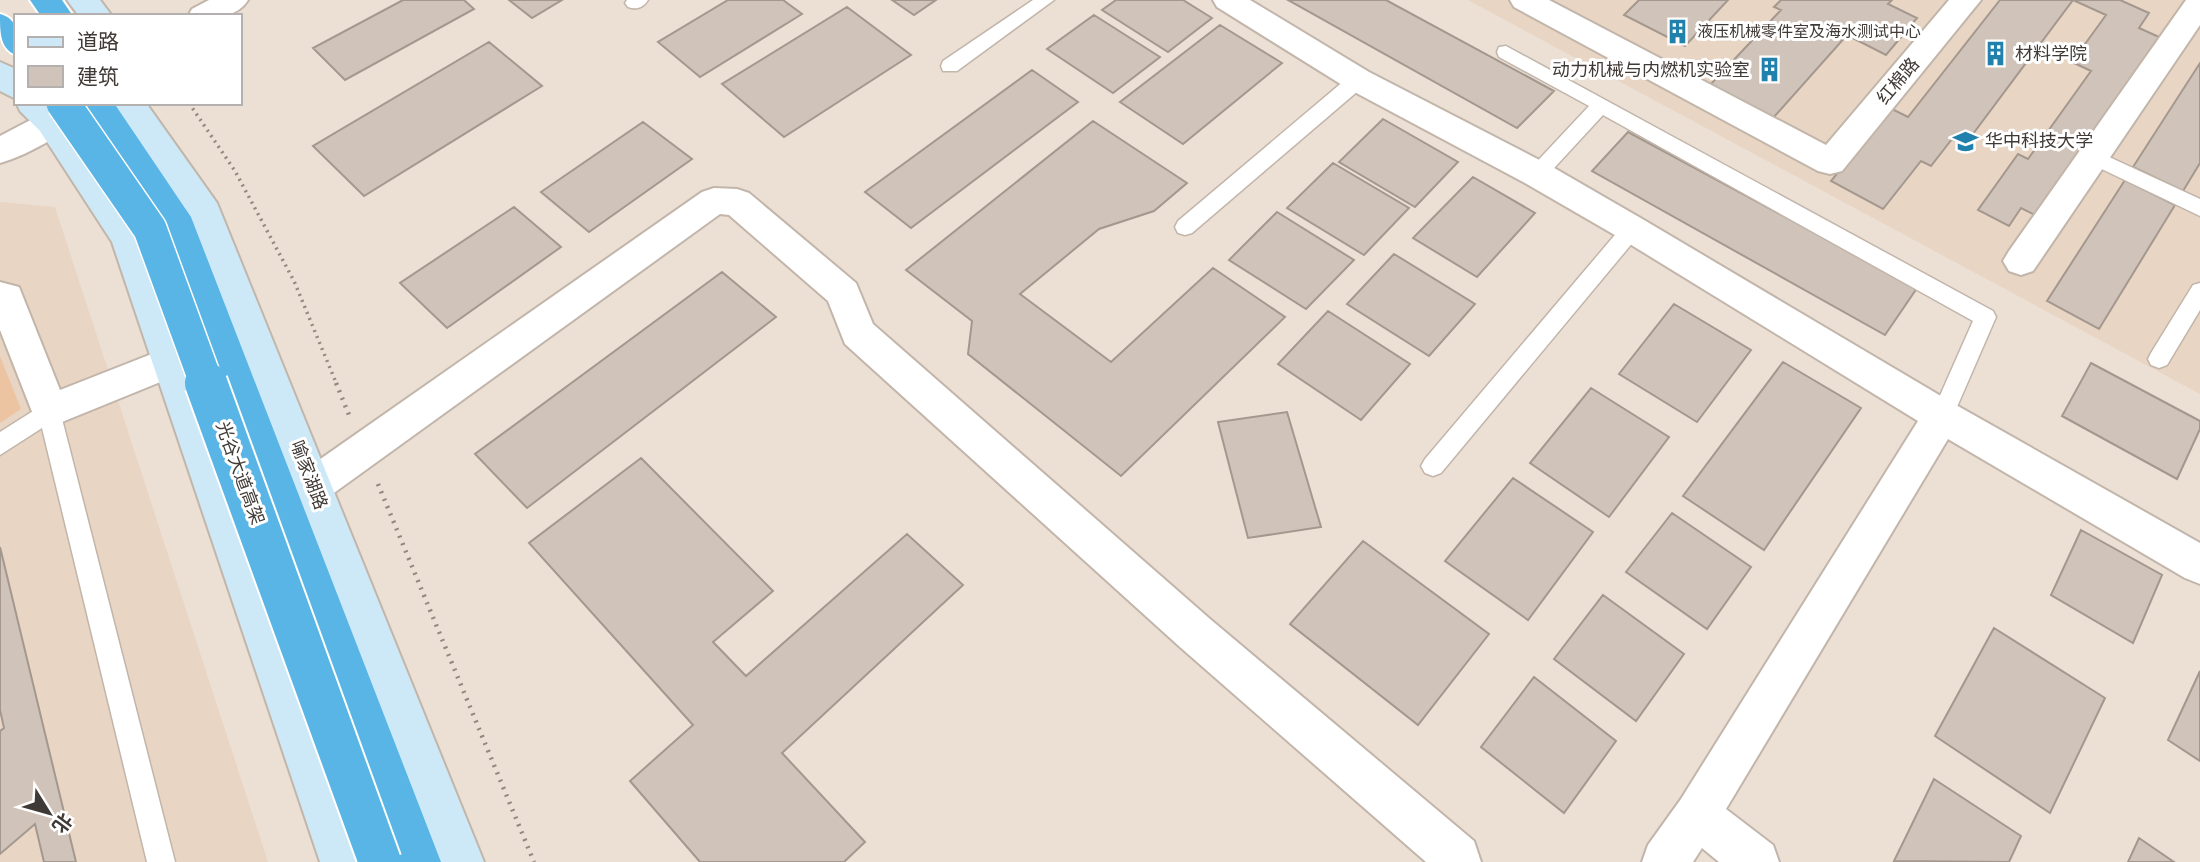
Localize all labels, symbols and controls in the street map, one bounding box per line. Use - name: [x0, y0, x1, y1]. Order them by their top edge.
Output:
- legend: [14, 14, 242, 105]
- building icon: 液压机械零件室及海水测试中心: [1663, 17, 1691, 45]
- place label: 液压机械零件室及海水测试中心: [1697, 21, 1921, 43]
- text: 道路: [77, 28, 119, 56]
- building icon: 材料学院: [1981, 40, 2009, 68]
- place label: 材料学院: [2015, 42, 2087, 66]
- street label: 红棉路: [1871, 53, 1925, 109]
- building icon: 动力机械与内燃机实验室: [1756, 56, 1784, 84]
- place label: 动力机械与内燃机实验室: [1552, 58, 1750, 82]
- text: 建筑: [77, 63, 119, 91]
- school or university icon: 华中科技大学: [1951, 127, 1979, 155]
- place label: 华中科技大学: [1985, 129, 2093, 153]
- street label: 光谷大道高架: [210, 418, 270, 528]
- street label: 喻家湖路: [285, 437, 333, 513]
- north arrow: [14, 778, 84, 848]
- text: 北: [46, 807, 78, 838]

